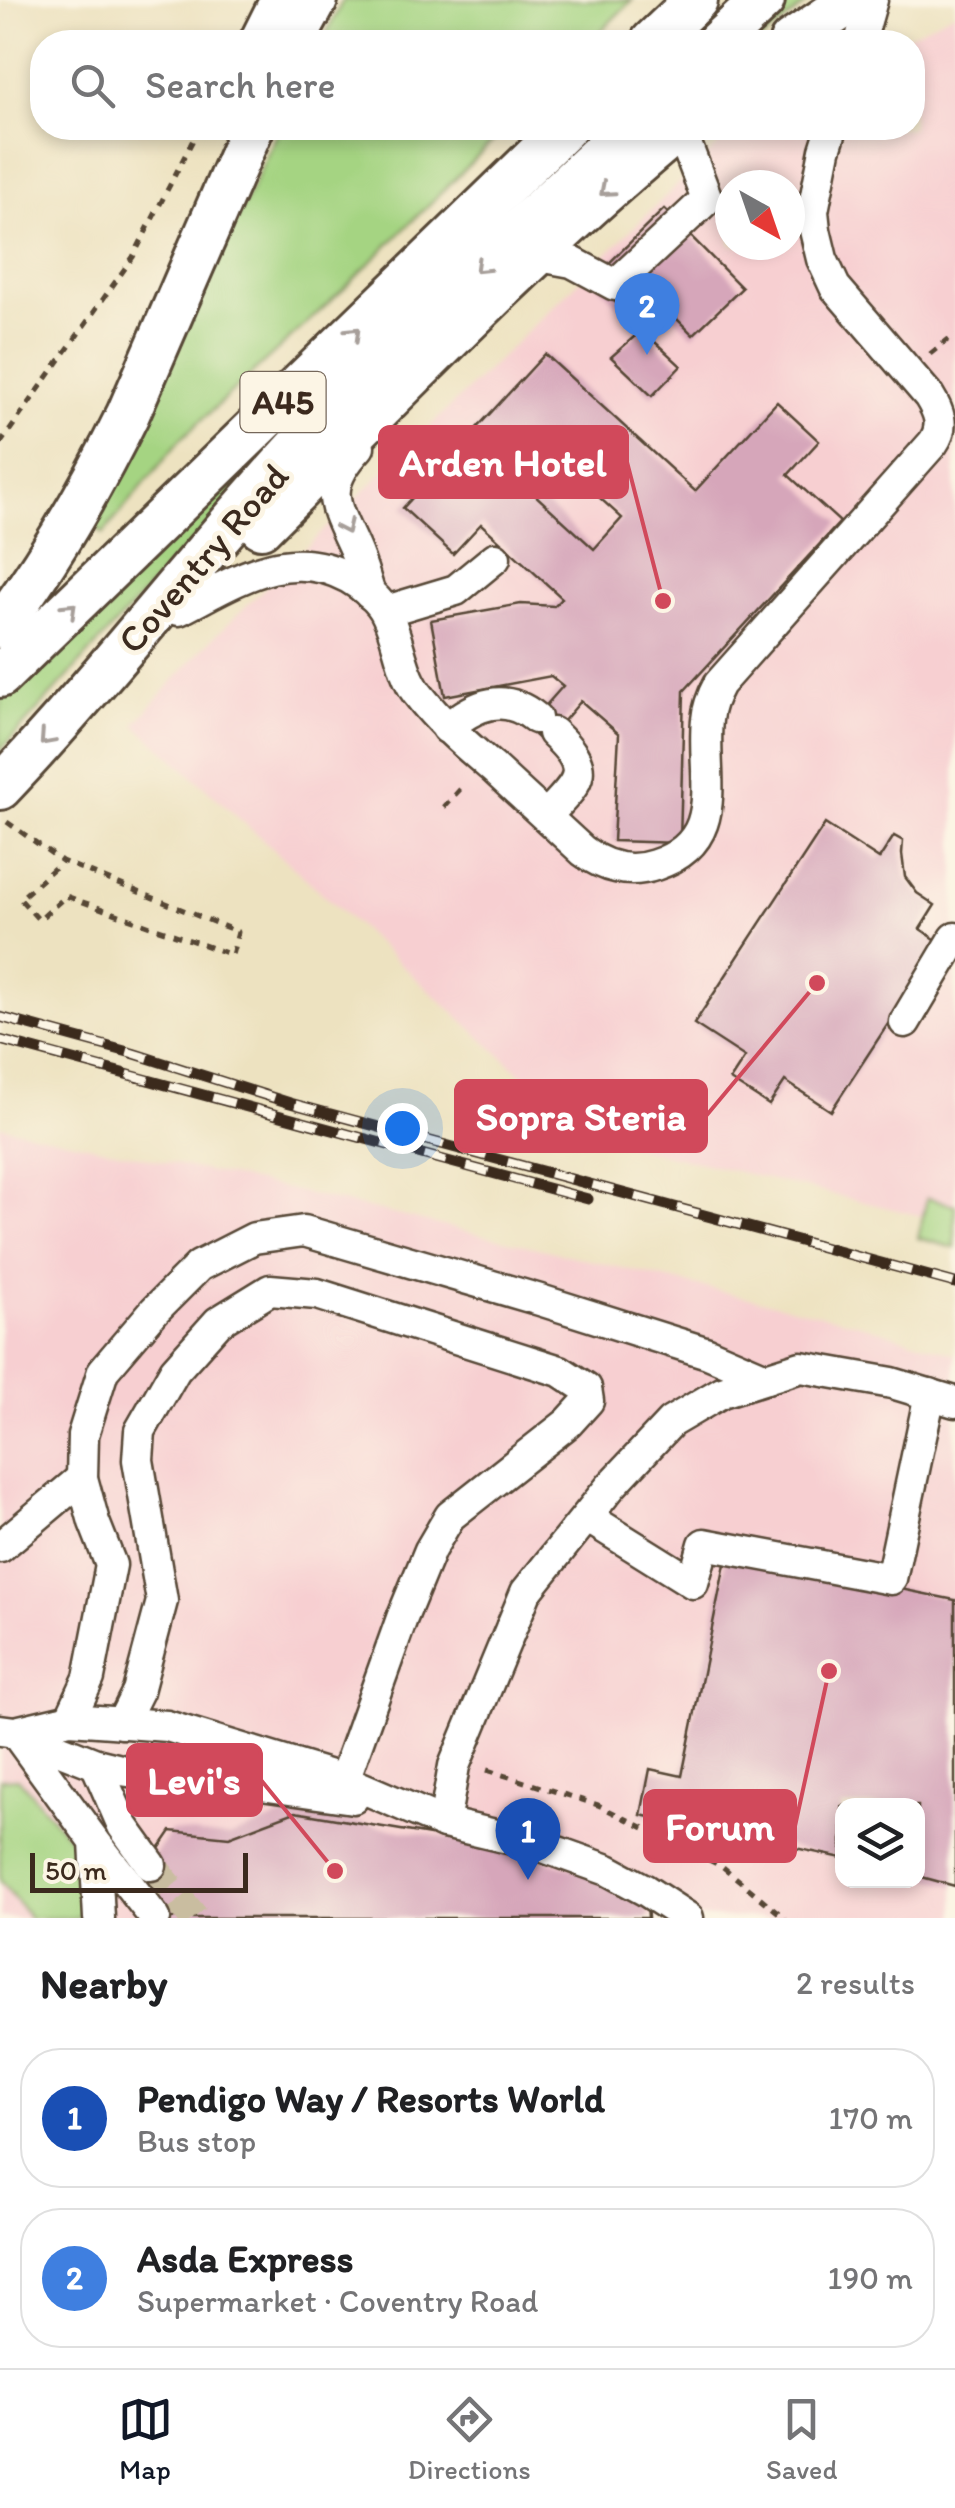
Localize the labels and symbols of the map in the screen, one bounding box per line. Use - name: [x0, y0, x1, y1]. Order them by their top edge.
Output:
- north arrow: [715, 170, 805, 260]
- one-way arrow: [599, 179, 618, 197]
- one-way arrow: [474, 255, 493, 273]
- pin: 2: [614, 272, 680, 355]
- one-way arrow: [342, 327, 360, 345]
- road number: A45: [240, 372, 326, 432]
- callout: Arden Hotel: [380, 427, 627, 497]
- text: Arden Hotel: [399, 438, 607, 486]
- street label: Coventry Road: [108, 453, 298, 663]
- one-way arrow: [332, 517, 352, 535]
- one-way arrow: [59, 603, 77, 621]
- one-way arrow: [40, 727, 58, 746]
- callout: Sopra Steria: [456, 1081, 706, 1151]
- text: Sopra Steria: [476, 1092, 687, 1140]
- your location: [377, 1103, 428, 1154]
- callout: Levi's: [128, 1745, 261, 1815]
- text: Levi's: [147, 1756, 241, 1804]
- callout: Forum: [645, 1791, 795, 1861]
- pin: 1: [496, 1798, 560, 1880]
- text: Forum: [665, 1802, 776, 1850]
- scale bar: [30, 1848, 248, 1892]

